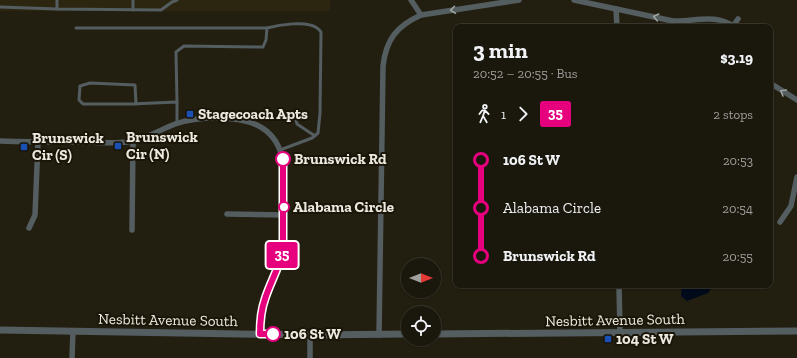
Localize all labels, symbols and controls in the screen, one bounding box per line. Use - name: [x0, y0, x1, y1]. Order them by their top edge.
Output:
- one-way arrow: [450, 5, 456, 14]
- one-way arrow: [653, 14, 659, 22]
- text: 3 min: [473, 37, 528, 64]
- text: $3.19: [720, 49, 753, 67]
- text: 20:52 – 20:55 · Bus: [473, 66, 577, 81]
- one-way arrow: [780, 89, 787, 97]
- icon: walk: [473, 103, 495, 125]
- icon: forward: [512, 103, 534, 125]
- place label: Stagecoach Apts: [198, 105, 308, 123]
- text: 35: [548, 105, 563, 122]
- text: 1: [501, 107, 506, 122]
- text: 2 stops: [713, 107, 753, 122]
- marker: Stagecoach Apts: [185, 109, 195, 119]
- place label: Brunswick Cir (N): [126, 128, 198, 163]
- place label: Brunswick Cir (S): [32, 129, 104, 164]
- marker: Brunswick Cir (N): [113, 141, 123, 151]
- marker: Brunswick Cir (S): [19, 142, 29, 152]
- place label: Brunswick Rd: [294, 150, 387, 168]
- marker: Brunswick Rd: [275, 151, 291, 167]
- text: 106 St W: [503, 151, 560, 169]
- text: 20:53: [723, 153, 753, 168]
- place label: Alabama Circle: [293, 198, 394, 216]
- text: Alabama Circle: [503, 199, 601, 217]
- marker: Alabama Circle: [278, 201, 290, 213]
- text: 20:54: [722, 201, 753, 216]
- line badge: 35: [264, 242, 300, 268]
- text: 35: [275, 246, 289, 263]
- text: Brunswick Rd: [503, 247, 596, 265]
- text: 20:55: [723, 249, 753, 264]
- north arrow: [401, 258, 441, 298]
- map controls: [401, 258, 441, 346]
- button: locate: [401, 306, 441, 346]
- street label: Nesbitt Avenue South: [98, 310, 239, 330]
- street label: Nesbitt Avenue South: [545, 310, 686, 330]
- place label: 106 St W: [284, 325, 341, 343]
- marker: 106 St W: [265, 326, 281, 342]
- place label: 104 St W: [616, 330, 674, 348]
- marker: 104 St W: [603, 334, 613, 344]

